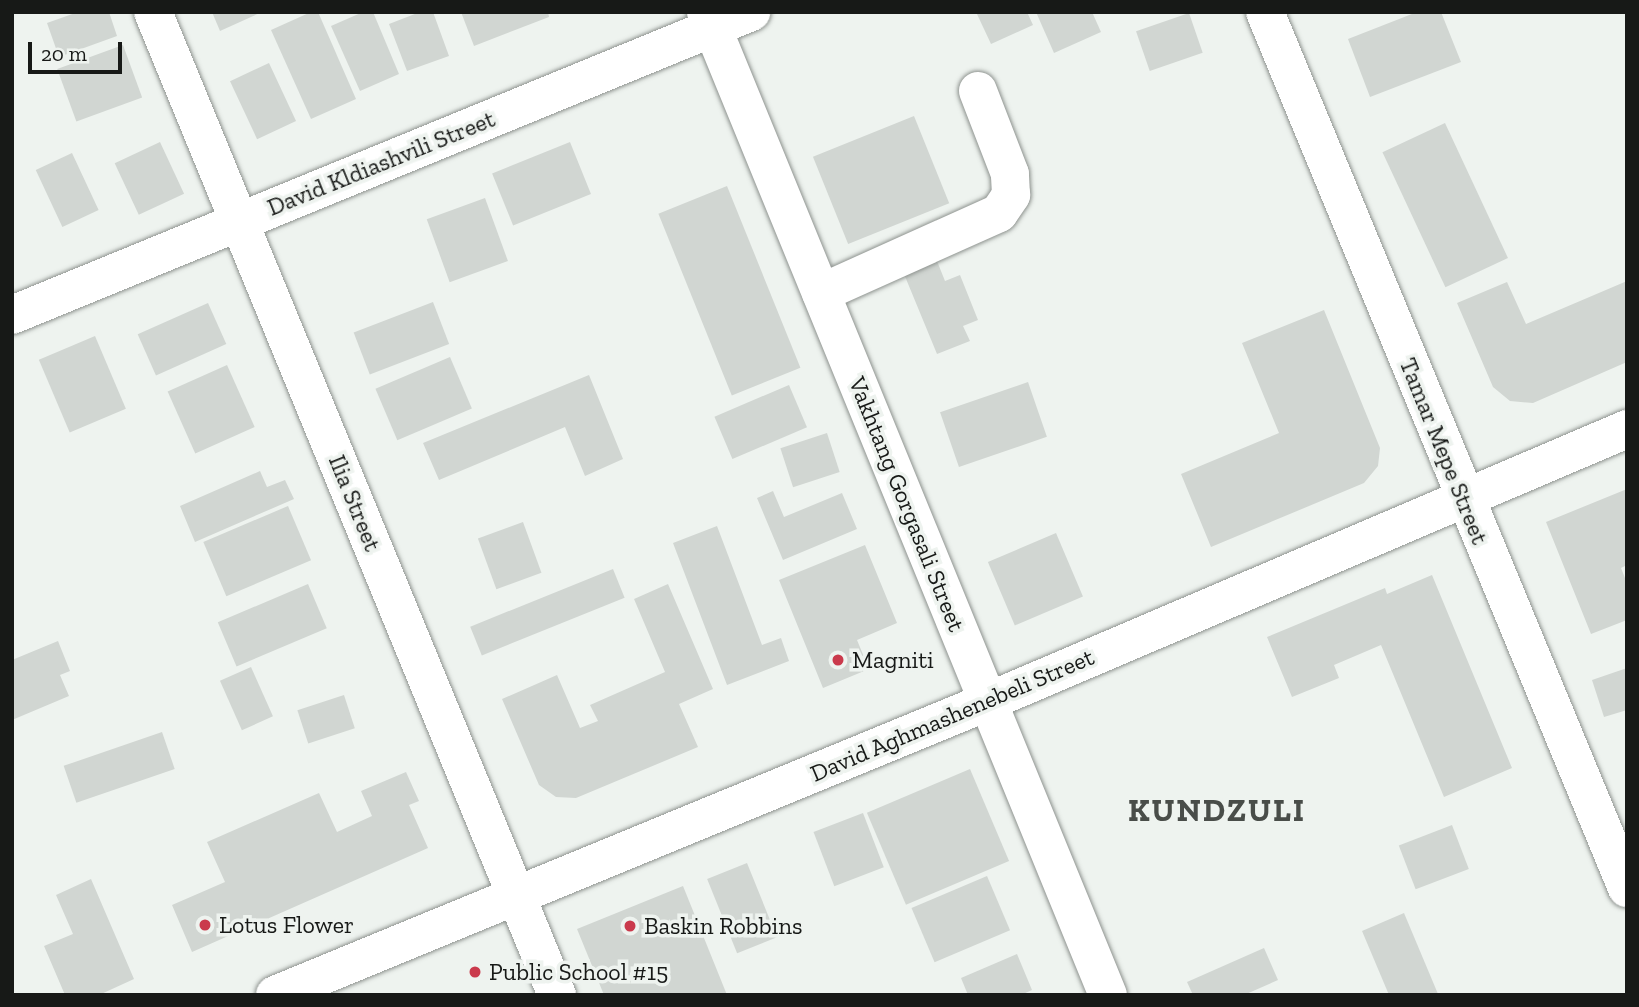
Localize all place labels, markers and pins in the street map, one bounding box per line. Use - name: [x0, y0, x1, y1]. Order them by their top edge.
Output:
- place label: Magniti: [852, 646, 934, 674]
- marker: Magniti: [830, 652, 846, 668]
- place label: Lotus Flower: [219, 911, 354, 939]
- place label: Baskin Robbins: [644, 912, 802, 940]
- marker: Lotus Flower: [197, 917, 213, 933]
- marker: Baskin Robbins: [622, 918, 638, 934]
- place label: Public School #15: [489, 958, 668, 986]
- marker: Public School #15: [467, 964, 483, 980]

